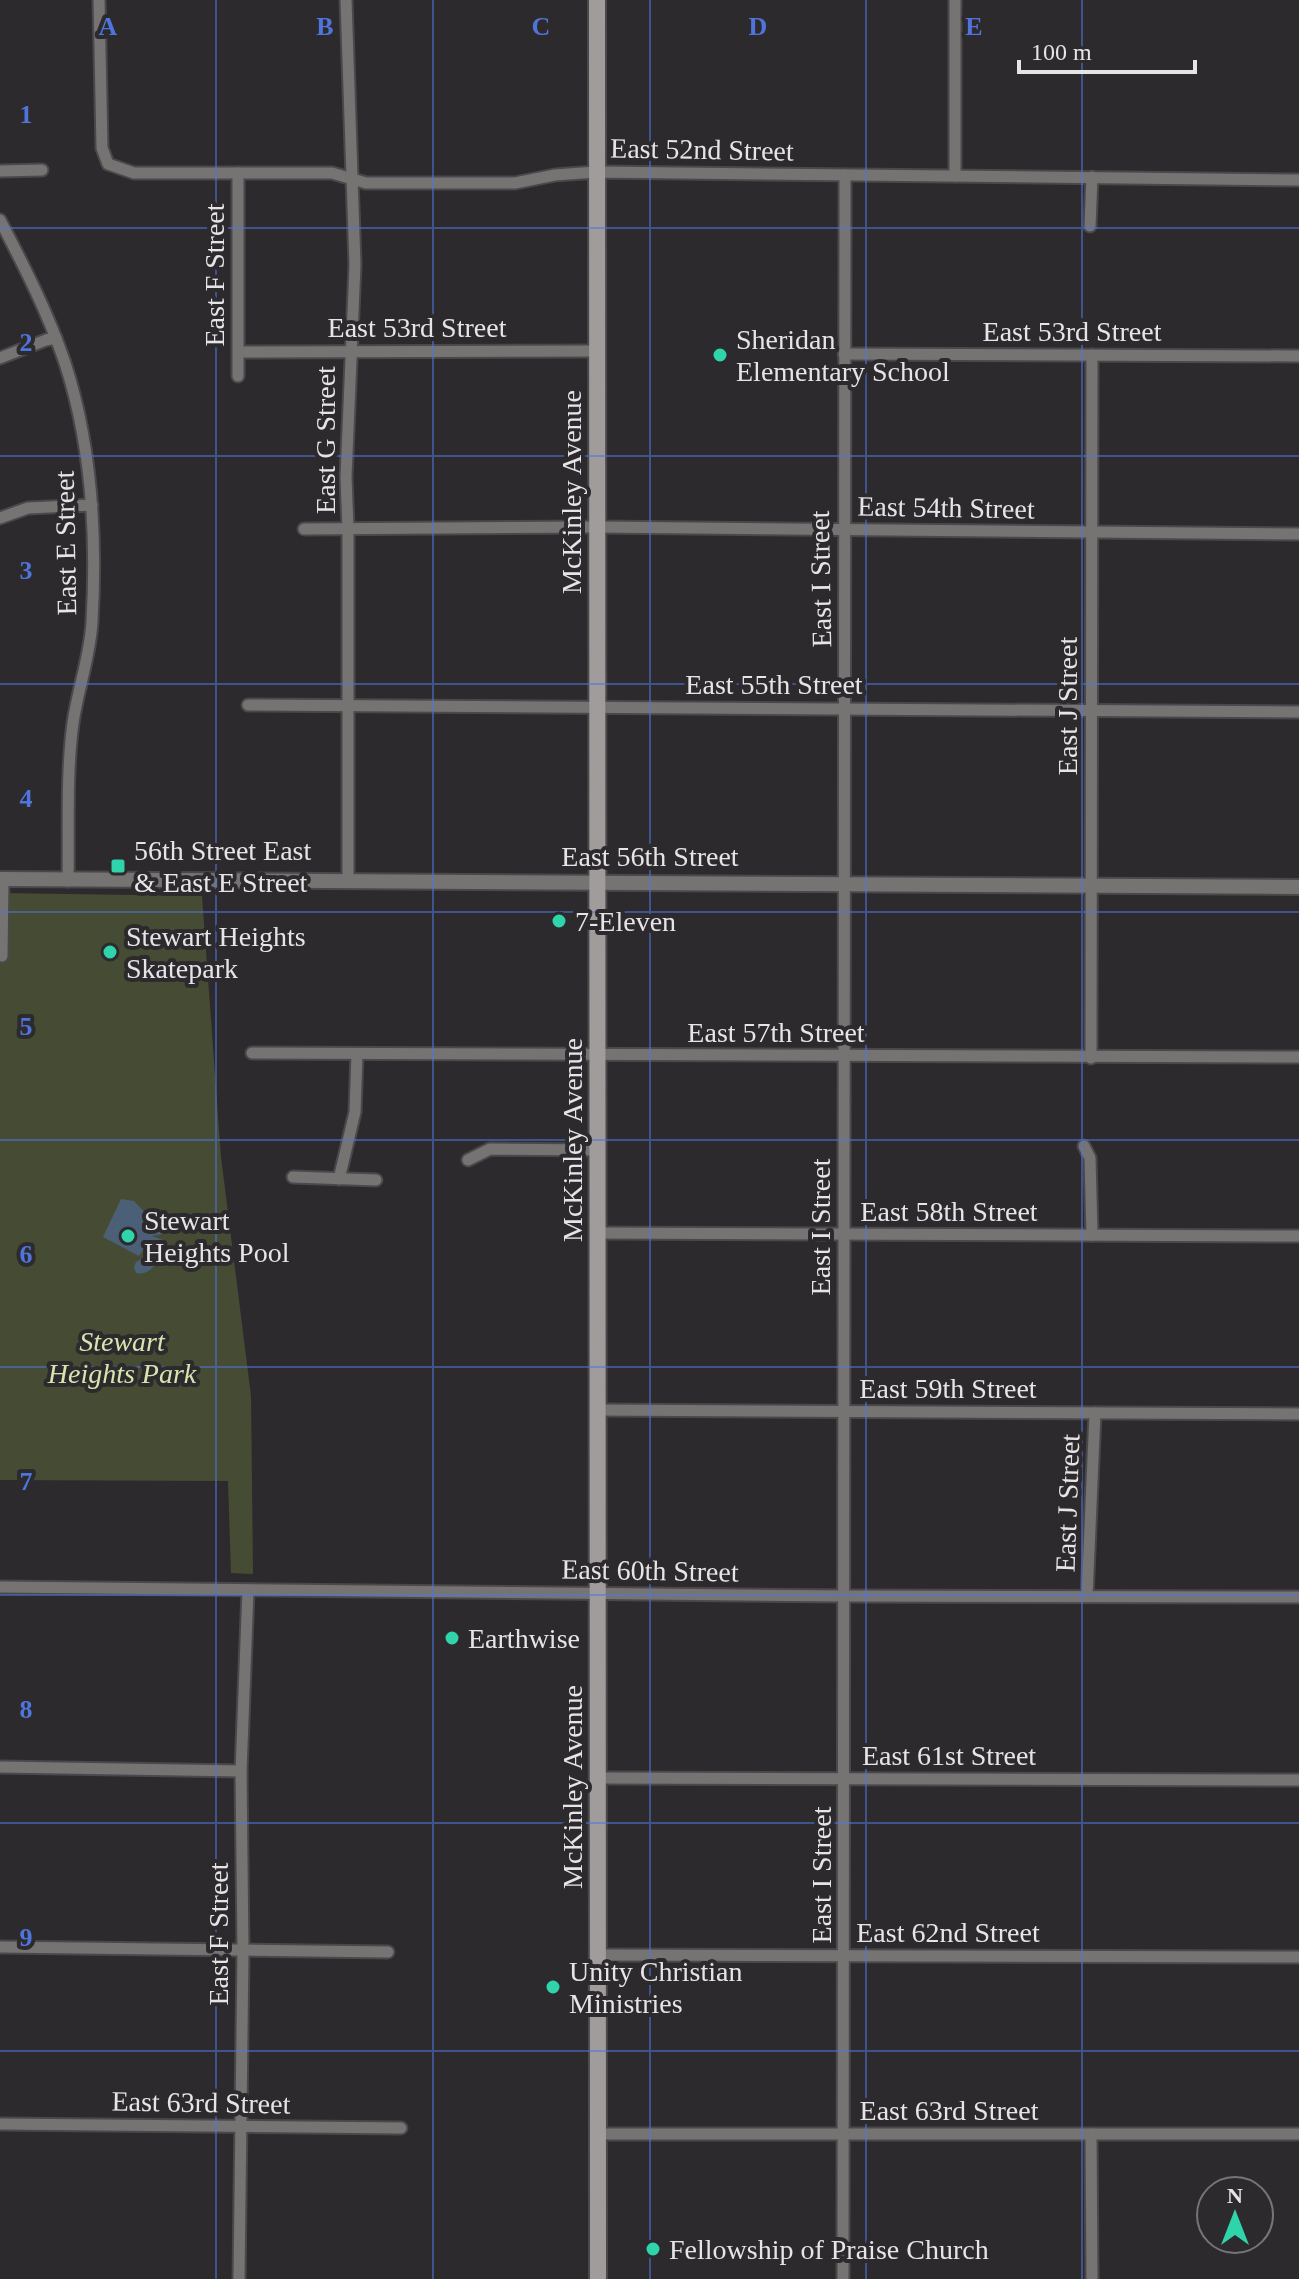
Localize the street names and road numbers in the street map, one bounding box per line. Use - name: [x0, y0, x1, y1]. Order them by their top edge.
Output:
- street label: East 52nd Street: [610, 132, 794, 167]
- street label: East F Street: [199, 203, 230, 347]
- street label: East 53rd Street: [328, 312, 507, 343]
- street label: East 53rd Street: [983, 316, 1162, 347]
- street label: East G Street: [310, 366, 341, 514]
- street label: McKinley Avenue: [556, 390, 587, 594]
- street label: East E Street: [49, 470, 82, 616]
- street label: East 54th Street: [857, 490, 1035, 525]
- street label: East I Street: [804, 510, 837, 648]
- street label: East J Street: [1052, 637, 1083, 775]
- street label: East 55th Street: [685, 669, 863, 700]
- street label: East 56th Street: [561, 841, 739, 872]
- street label: East 57th Street: [687, 1017, 865, 1048]
- street label: McKinley Avenue: [557, 1038, 588, 1242]
- street label: East I Street: [805, 1158, 836, 1295]
- street label: East 58th Street: [860, 1196, 1038, 1227]
- street label: East 59th Street: [859, 1373, 1037, 1404]
- street label: East J Street: [1050, 1433, 1085, 1573]
- street label: East 60th Street: [561, 1553, 739, 1588]
- street label: McKinley Avenue: [557, 1685, 588, 1889]
- street label: East 61st Street: [862, 1740, 1036, 1771]
- street label: East I Street: [806, 1806, 837, 1943]
- street label: East F Street: [203, 1862, 234, 2006]
- street label: East 62nd Street: [856, 1917, 1040, 1948]
- street label: East 63rd Street: [111, 2085, 291, 2120]
- street label: East 63rd Street: [860, 2095, 1039, 2126]

